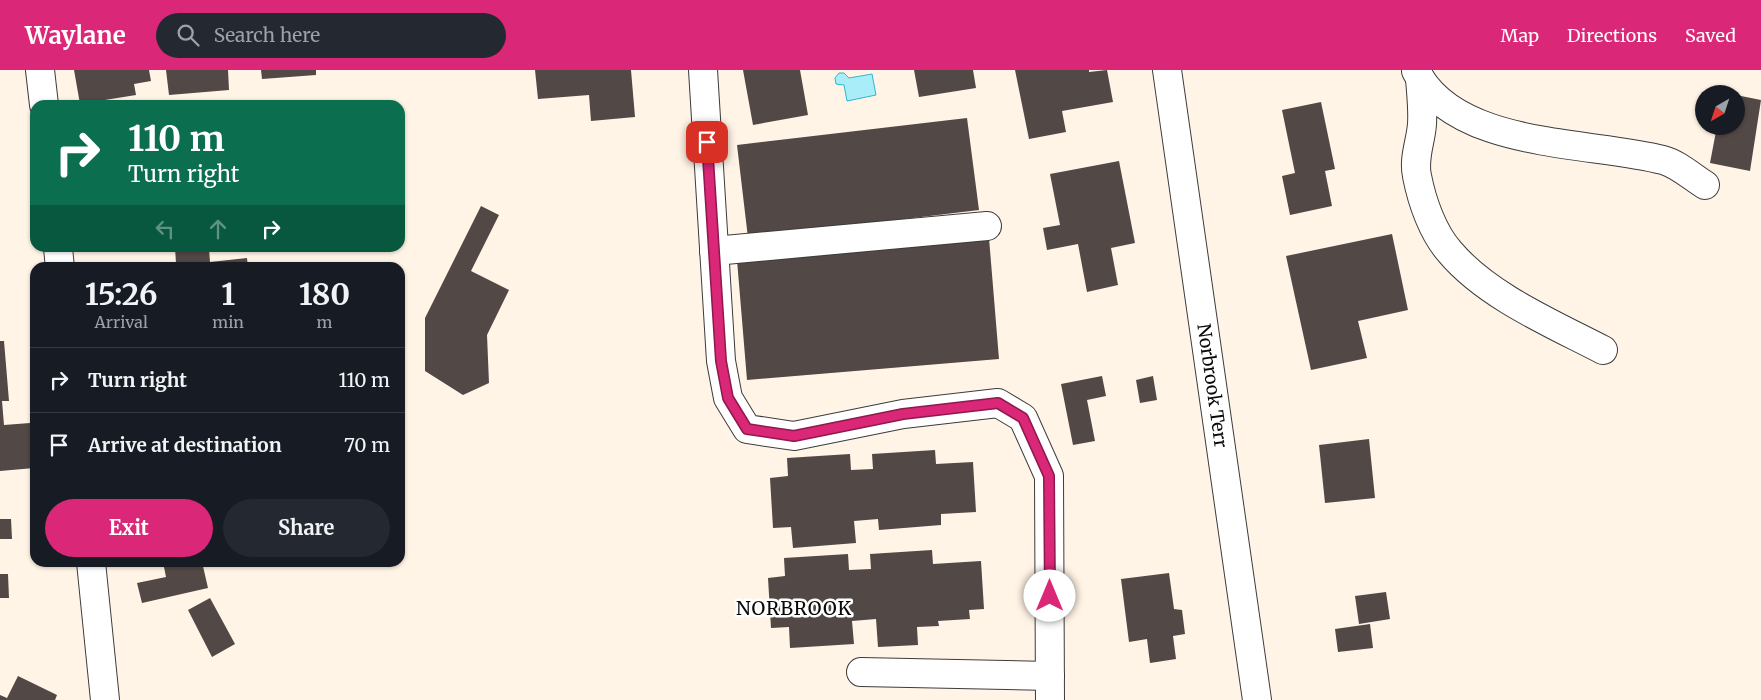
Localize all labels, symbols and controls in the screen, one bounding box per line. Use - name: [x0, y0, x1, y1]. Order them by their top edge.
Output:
- search box: [156, 13, 506, 58]
- text: Waylane: [25, 20, 126, 51]
- icon: search: [174, 21, 202, 49]
- text: Search here: [214, 23, 320, 47]
- text: Map: [1501, 24, 1539, 47]
- text: Directions: [1567, 24, 1657, 47]
- text: Saved: [1685, 24, 1736, 47]
- north arrow: [1695, 85, 1745, 135]
- map controls: [1695, 85, 1745, 135]
- text: 110 m: [128, 117, 225, 161]
- icon: right: [45, 120, 110, 185]
- pin: [686, 121, 728, 163]
- icon: arrive: [693, 128, 721, 156]
- text: Turn right: [128, 160, 239, 188]
- icon: left: [151, 215, 179, 243]
- icon: ahead: [204, 215, 232, 243]
- icon: right: [257, 215, 285, 243]
- text: 15:26: [85, 275, 157, 313]
- text: 1: [221, 275, 235, 313]
- text: 180: [299, 275, 350, 313]
- text: Arrival: [94, 312, 148, 332]
- text: min: [212, 312, 244, 332]
- text: m: [317, 312, 332, 332]
- street label: Norbrook Terr: [1192, 322, 1233, 449]
- icon: right: [45, 366, 73, 394]
- text: Turn right: [88, 368, 187, 392]
- text: 110 m: [339, 368, 390, 392]
- icon: arrive: [45, 431, 73, 459]
- text: Arrive at destination: [88, 433, 282, 457]
- text: 70 m: [344, 433, 390, 457]
- button: Exit: [45, 499, 213, 557]
- button: Share: [223, 499, 390, 557]
- position arrow: [1023, 569, 1075, 621]
- district label: NORBROOK: [736, 596, 852, 620]

